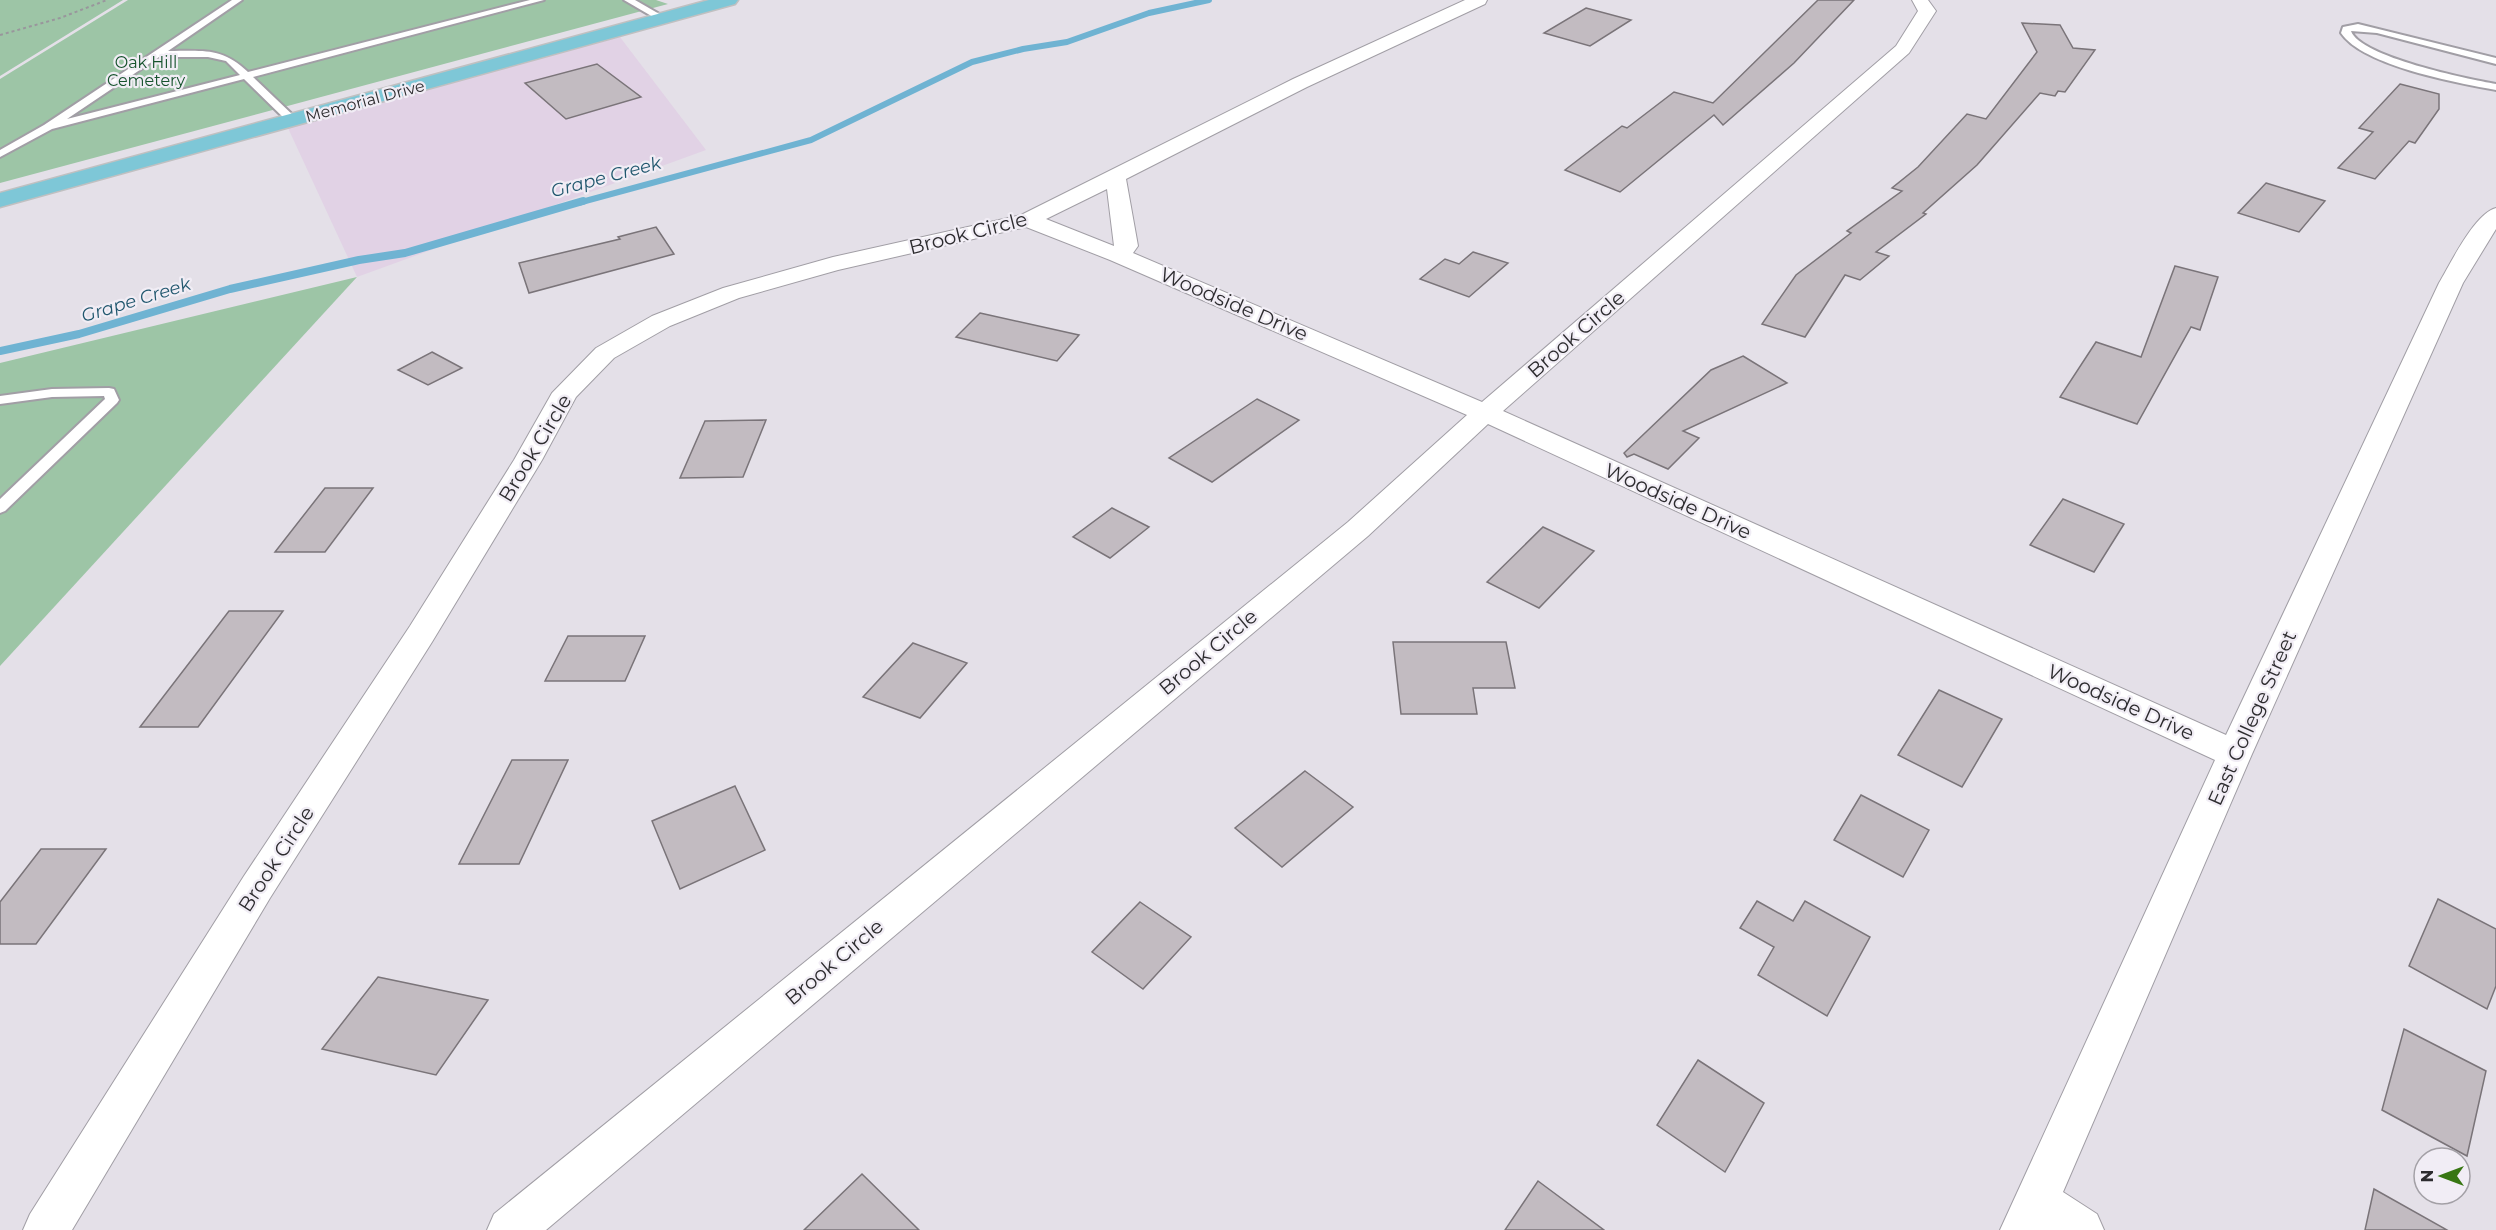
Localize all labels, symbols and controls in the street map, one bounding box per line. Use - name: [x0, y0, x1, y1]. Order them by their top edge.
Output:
- park label: Oak Hill Cemetery: [107, 53, 185, 90]
- street label: Memorial Drive: [303, 76, 427, 126]
- water label: Grape Creek: [548, 151, 665, 202]
- street label: Brook Circle: [906, 207, 1030, 259]
- street label: Woodside Drive: [1157, 262, 1311, 346]
- water label: Grape Creek: [79, 273, 195, 327]
- street label: Brook Circle: [1522, 285, 1630, 383]
- street label: Brook Circle: [494, 390, 576, 506]
- street label: Woodside Drive: [1601, 458, 1755, 544]
- street label: Brook Circle: [1154, 604, 1262, 700]
- street label: East College Street: [2203, 627, 2301, 809]
- street label: Woodside Drive: [2044, 659, 2198, 745]
- street label: Brook Circle: [233, 802, 319, 916]
- street label: Brook Circle: [780, 914, 888, 1010]
- north arrow: [2412, 1146, 2472, 1206]
- text: N: [2418, 1170, 2437, 1182]

